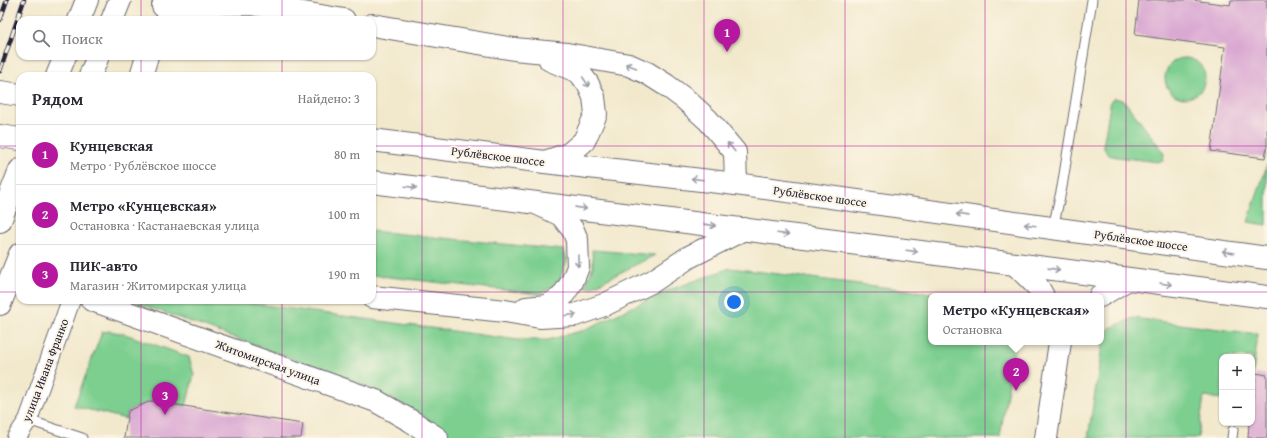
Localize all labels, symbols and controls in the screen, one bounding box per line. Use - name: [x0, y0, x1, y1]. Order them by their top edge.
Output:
- search box: [16, 16, 376, 60]
- pin: 1: [714, 19, 740, 52]
- icon: search: [30, 27, 52, 49]
- text: Поиск: [62, 28, 103, 49]
- one-way arrow: [624, 62, 637, 69]
- one-way arrow: [582, 76, 590, 87]
- text: Рядом: [32, 86, 83, 111]
- text: Найдено: 3: [298, 89, 360, 108]
- text: Кунцевская: [70, 135, 153, 156]
- one-way arrow: [726, 141, 735, 152]
- street label: Рублёвское шоссе: [450, 142, 546, 170]
- text: 1: [42, 145, 48, 164]
- text: 80 m: [334, 145, 360, 164]
- text: Метро · Рублёвское шоссе: [70, 156, 216, 175]
- one-way arrow: [691, 176, 704, 183]
- street label: Рублёвское шоссе: [772, 181, 868, 211]
- one-way arrow: [404, 183, 417, 190]
- text: Метро «Кунцевская»: [70, 195, 217, 216]
- one-way arrow: [574, 204, 587, 212]
- text: 2: [42, 205, 48, 224]
- text: 100 m: [328, 205, 360, 224]
- one-way arrow: [956, 211, 969, 219]
- text: Остановка · Кастанаевская улица: [70, 216, 259, 235]
- one-way arrow: [703, 221, 716, 229]
- one-way arrow: [1024, 221, 1037, 229]
- street label: Рублёвское шоссе: [1093, 225, 1189, 255]
- one-way arrow: [776, 230, 789, 238]
- one-way arrow: [905, 247, 918, 255]
- one-way arrow: [1222, 249, 1235, 256]
- one-way arrow: [574, 254, 582, 267]
- text: ПИК-авто: [70, 255, 138, 276]
- text: 3: [42, 265, 48, 284]
- text: 190 m: [328, 265, 360, 284]
- one-way arrow: [1047, 265, 1060, 273]
- text: Магазин · Житомирская улица: [70, 276, 246, 295]
- one-way arrow: [1159, 280, 1172, 288]
- your location: [724, 292, 744, 312]
- popup: [928, 293, 1104, 345]
- text: Метро «Кунцевская»: [943, 299, 1089, 320]
- one-way arrow: [564, 311, 577, 319]
- street label: улица Ивана Франко: [17, 316, 73, 425]
- text: Остановка: [943, 320, 1002, 339]
- street label: Житомирская улица: [212, 335, 323, 389]
- map controls: [1219, 354, 1255, 426]
- button: +: [1219, 354, 1255, 390]
- pin: 2: [1003, 358, 1029, 391]
- pin: 3: [152, 382, 178, 415]
- button: −: [1219, 390, 1255, 426]

